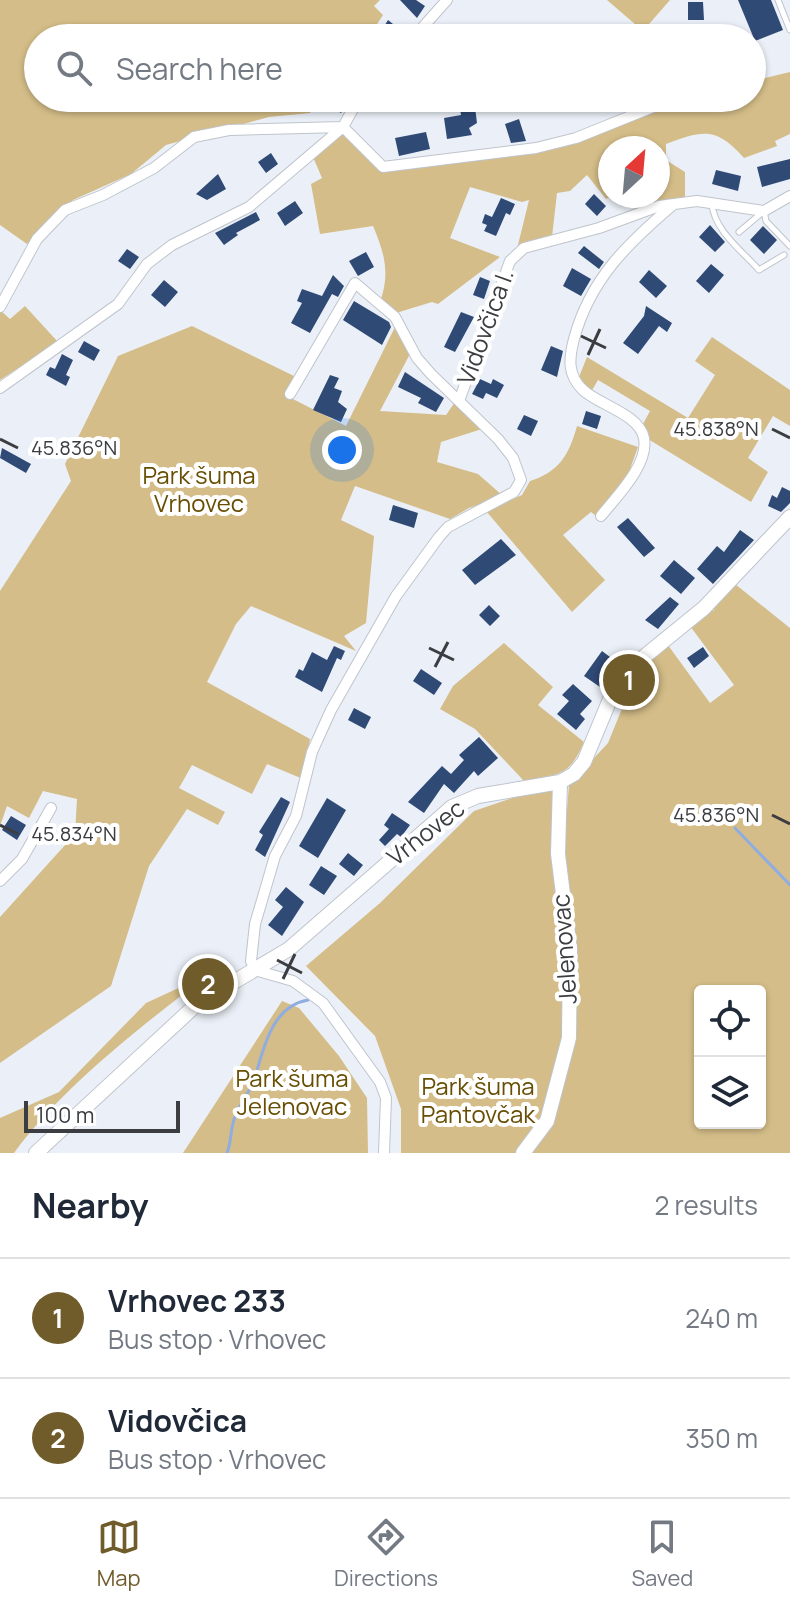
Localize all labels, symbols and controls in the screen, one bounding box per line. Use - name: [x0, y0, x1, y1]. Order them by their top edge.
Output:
- search box: [24, 24, 766, 112]
- icon: search: [52, 46, 96, 90]
- text: Search here: [116, 48, 283, 89]
- north arrow: [598, 136, 670, 208]
- street label: Vidovčica I.: [448, 264, 521, 389]
- text: 45.838°N: [673, 415, 759, 442]
- your location: [322, 430, 362, 470]
- text: 45.836°N: [31, 434, 117, 461]
- park label: Park šuma Vrhovec: [142, 458, 256, 519]
- pin: 1: [603, 650, 655, 710]
- street label: Vrhovec: [379, 791, 471, 873]
- text: 45.836°N: [673, 801, 759, 828]
- text: 45.834°N: [31, 820, 117, 847]
- street label: Jelenovac: [543, 893, 584, 1005]
- pin: 2: [182, 954, 234, 1014]
- map controls: [694, 985, 766, 1129]
- button: locate: [694, 985, 766, 1057]
- button: layers: [694, 1057, 766, 1129]
- park label: Park šuma Jelenovac: [235, 1061, 349, 1122]
- park label: Park šuma Pantovčak: [421, 1069, 536, 1130]
- scale bar: [24, 1097, 180, 1133]
- text: 100 m: [36, 1100, 94, 1130]
- text: Nearby: [32, 1182, 148, 1228]
- text: 2 results: [654, 1187, 758, 1223]
- text: Vrhovec 233: [108, 1280, 286, 1321]
- text: 1: [52, 1300, 64, 1336]
- text: 240 m: [685, 1300, 758, 1336]
- text: Bus stop · Vrhovec: [108, 1321, 326, 1357]
- text: Vidovčica: [108, 1400, 247, 1441]
- text: 2: [50, 1420, 66, 1456]
- text: 350 m: [685, 1420, 758, 1456]
- text: Bus stop · Vrhovec: [108, 1441, 326, 1477]
- tab: Map: [97, 1515, 141, 1593]
- tab: Directions: [334, 1515, 438, 1593]
- tab: Saved: [631, 1515, 693, 1593]

